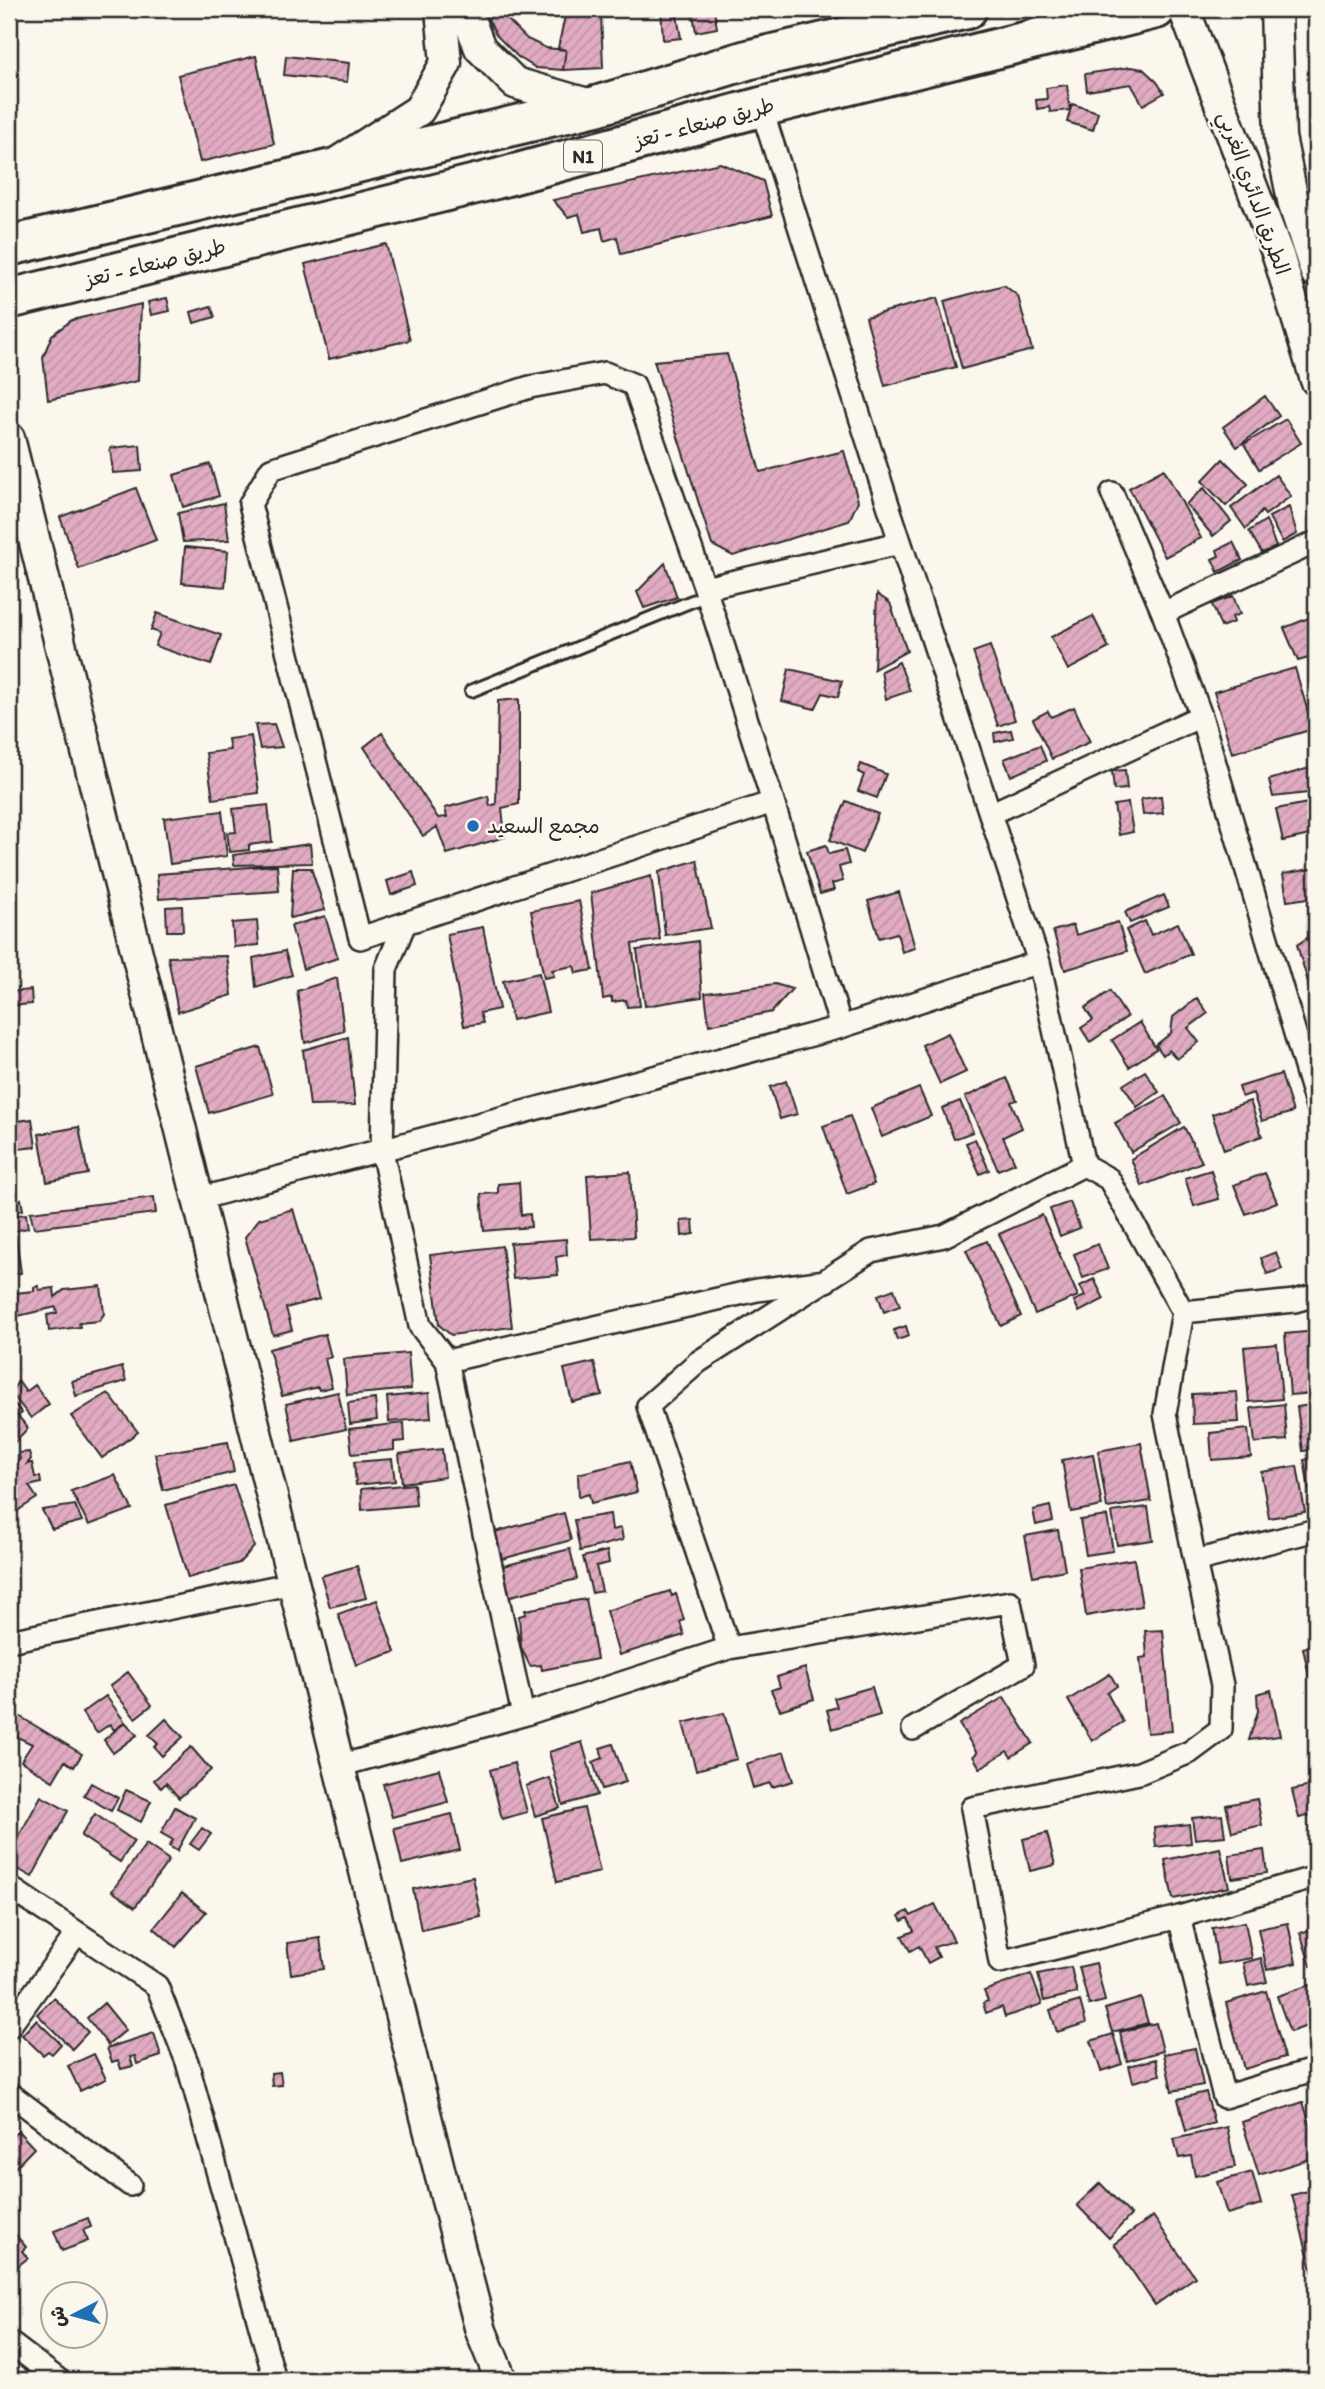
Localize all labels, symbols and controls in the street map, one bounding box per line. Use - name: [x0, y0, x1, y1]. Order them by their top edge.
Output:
- street label: طريق صنعاء - تعز: [629, 92, 777, 154]
- street label: الطريق الدائري الغربي: [1207, 108, 1296, 280]
- road number: N1: [564, 140, 602, 172]
- street label: طريق صنعاء - تعز: [80, 233, 228, 293]
- place label: مجمع السعيد: [487, 813, 600, 841]
- marker: مجمع السعيد: [465, 818, 481, 834]
- north arrow: [38, 2280, 108, 2350]
- text: ش: [45, 2305, 70, 2328]

